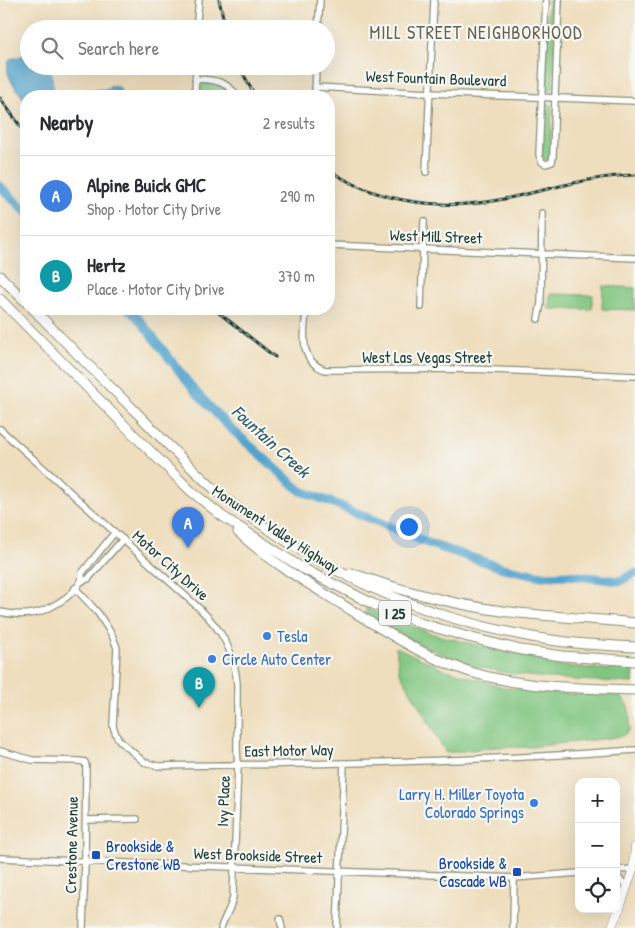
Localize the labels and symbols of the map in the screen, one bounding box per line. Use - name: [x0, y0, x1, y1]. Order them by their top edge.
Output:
- district label: MILL STREET NEIGHBORHOOD: [370, 20, 582, 45]
- street label: West Fountain Boulevard: [365, 65, 507, 91]
- street label: West Mill Street: [389, 223, 483, 249]
- street label: West Las Vegas Street: [362, 346, 492, 368]
- water label: Fountain Creek: [226, 399, 317, 484]
- street label: Monument Valley Highway: [208, 480, 344, 579]
- pin: A: [172, 507, 204, 548]
- your location: [396, 514, 422, 540]
- street label: Motor City Drive: [128, 525, 215, 606]
- road number: I 25: [379, 600, 411, 626]
- place label: Tesla: [277, 625, 308, 647]
- marker: Tesla: [261, 630, 273, 642]
- place label: Circle Auto Center: [222, 648, 331, 670]
- marker: Circle Auto Center: [206, 653, 218, 665]
- pin: B: [183, 667, 215, 708]
- street label: East Motor Way: [244, 738, 334, 762]
- street label: Ivy Place: [211, 774, 235, 827]
- place label: Larry H. Miller Toyota Colorado Springs: [399, 783, 524, 823]
- street label: Crestone Avenue: [59, 796, 83, 894]
- marker: Larry H. Miller Toyota Colorado Springs: [528, 797, 540, 809]
- place label: Brookside & Crestone WB: [106, 835, 181, 875]
- street label: West Brookside Street: [193, 842, 323, 868]
- marker: Brookside & Crestone WB: [90, 849, 102, 861]
- place label: Brookside & Cascade WB: [439, 852, 507, 892]
- marker: Brookside & Cascade WB: [511, 866, 523, 878]

